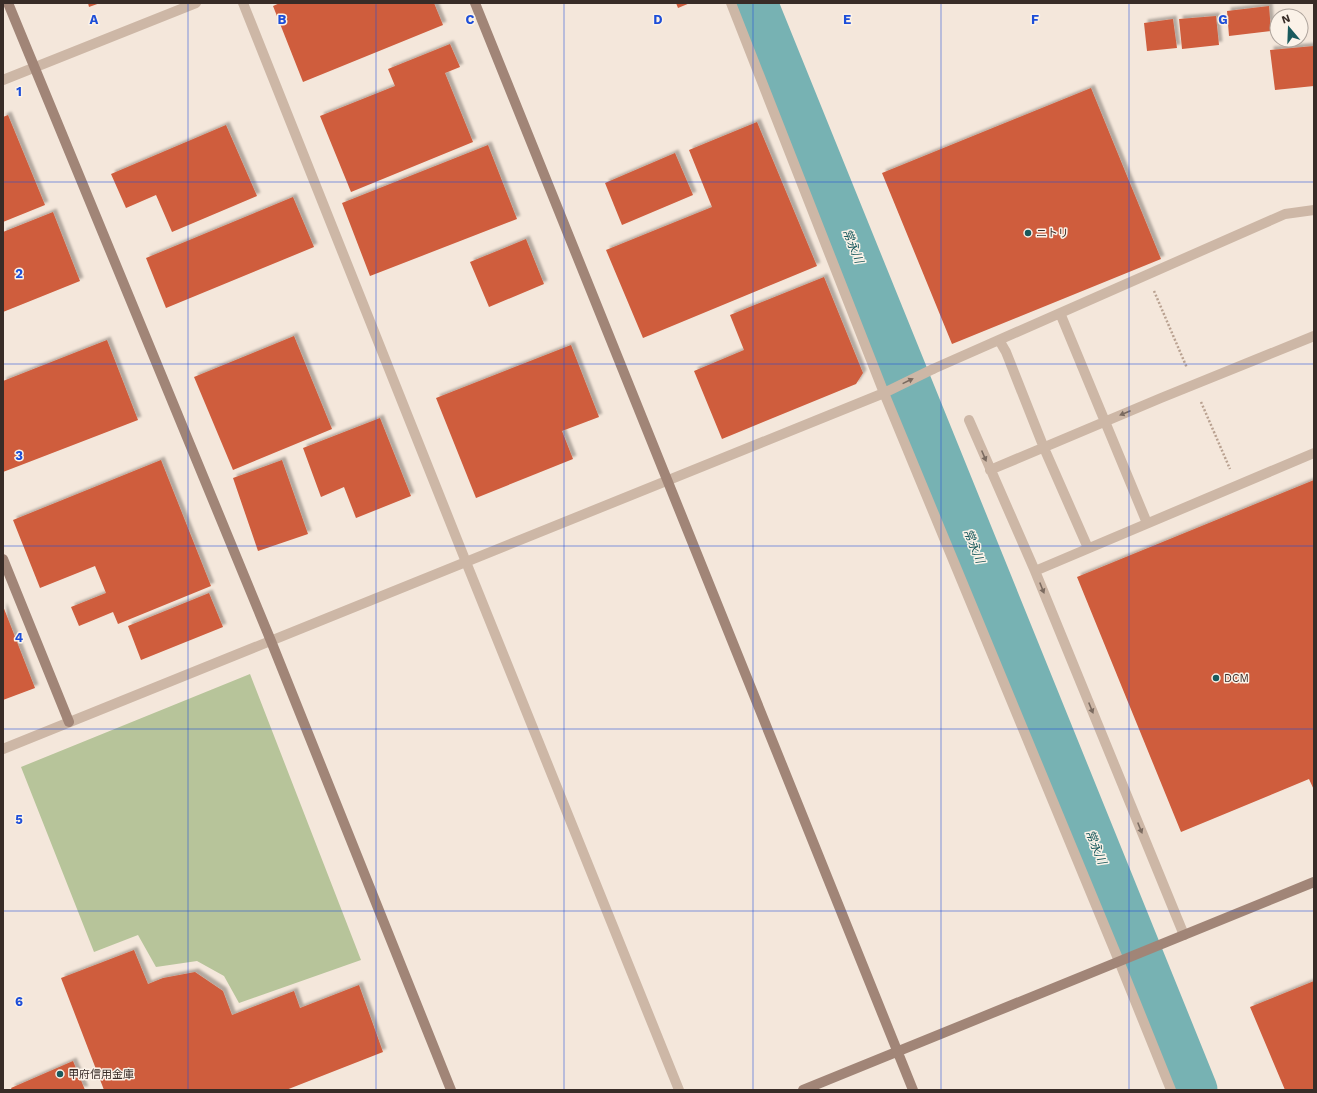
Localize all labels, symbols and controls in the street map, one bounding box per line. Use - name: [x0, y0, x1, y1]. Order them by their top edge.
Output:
- north arrow: [1269, 8, 1309, 48]
- text: A: [90, 12, 99, 27]
- text: B: [278, 12, 287, 27]
- text: C: [466, 12, 475, 27]
- text: D: [653, 12, 663, 27]
- text: E: [843, 12, 851, 27]
- text: F: [1031, 12, 1039, 27]
- text: G: [1218, 12, 1228, 27]
- text: N: [1280, 12, 1292, 26]
- text: 1: [16, 84, 22, 99]
- water label: 常永川: [840, 227, 867, 267]
- place label: ニトリ: [1036, 227, 1069, 240]
- marker: ニトリ: [1023, 228, 1033, 238]
- text: 2: [15, 266, 23, 281]
- one-way arrow: [903, 378, 914, 384]
- one-way arrow: [1119, 410, 1131, 416]
- text: 3: [15, 448, 23, 463]
- one-way arrow: [981, 450, 987, 461]
- water label: 常永川: [961, 527, 988, 567]
- one-way arrow: [1039, 582, 1045, 594]
- text: 4: [15, 630, 24, 645]
- place label: DCM: [1224, 672, 1249, 685]
- marker: DCM: [1211, 673, 1221, 683]
- one-way arrow: [1088, 702, 1094, 713]
- text: 5: [15, 812, 23, 827]
- one-way arrow: [1138, 823, 1144, 835]
- water label: 常永川: [1083, 828, 1110, 868]
- text: 6: [15, 994, 23, 1009]
- place label: 甲府信用金庫: [68, 1068, 134, 1081]
- marker: 甲府信用金庫: [55, 1069, 65, 1079]

